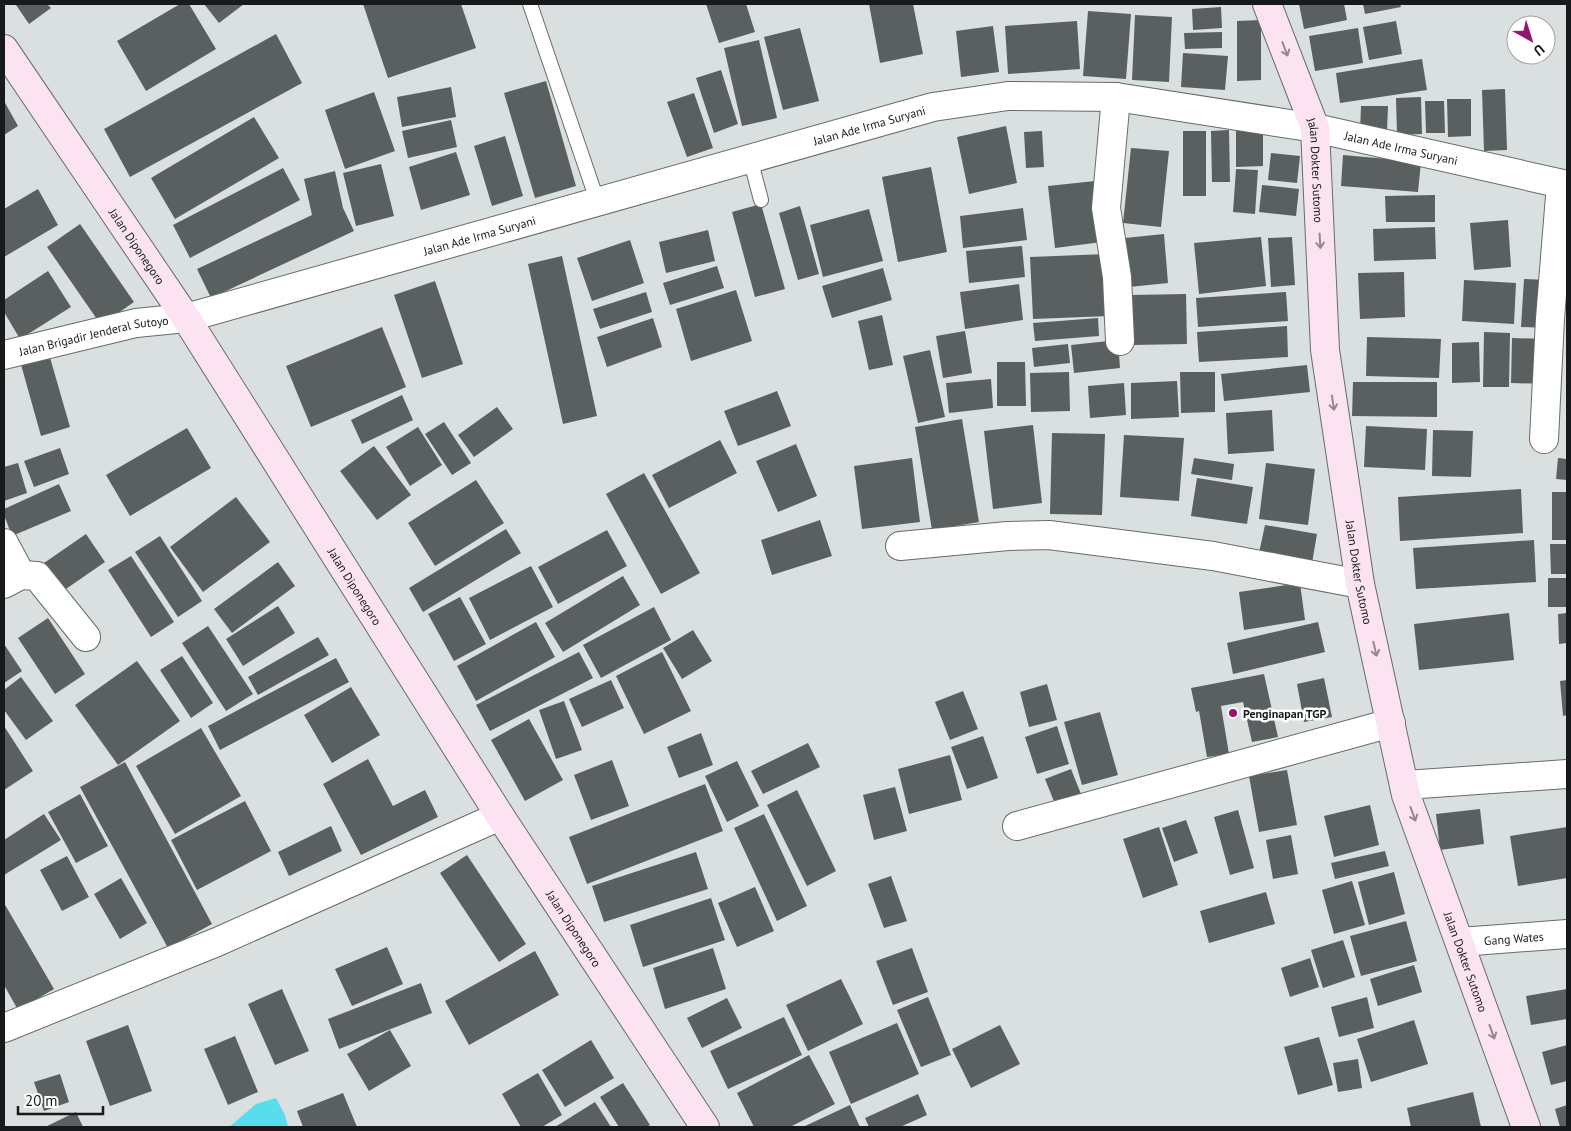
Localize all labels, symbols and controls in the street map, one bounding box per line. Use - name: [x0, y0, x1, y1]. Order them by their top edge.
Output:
- north arrow: [1506, 15, 1556, 65]
- text: U: [1530, 40, 1548, 60]
- one-way arrow: [1281, 41, 1290, 56]
- street label: Jalan Ade Irma Suryani: [810, 102, 927, 148]
- street label: Jalan Dokter Sutomo: [1304, 114, 1327, 223]
- street label: Jalan Ade Irma Suryani: [1342, 127, 1460, 168]
- street label: Jalan Diponegoro: [106, 204, 168, 287]
- street label: Jalan Ade Irma Suryani: [421, 212, 537, 258]
- one-way arrow: [1315, 233, 1324, 249]
- street label: Jalan Brigadir Jenderal Sutoyo: [16, 312, 169, 359]
- one-way arrow: [1328, 395, 1338, 411]
- street label: Jalan Dokter Sutomo: [1343, 518, 1376, 626]
- street label: Jalan Diponegoro: [325, 544, 385, 628]
- one-way arrow: [1371, 641, 1380, 657]
- place label: Penginapan TGP: [1243, 706, 1326, 721]
- marker: Penginapan TGP: [1227, 707, 1239, 719]
- one-way arrow: [1409, 805, 1418, 821]
- street label: Jalan Diponegoro: [543, 886, 605, 969]
- street label: Jalan Dokter Sutomo: [1441, 909, 1491, 1014]
- street label: Gang Wates: [1483, 928, 1544, 948]
- one-way arrow: [1488, 1024, 1497, 1039]
- scale bar: [18, 1084, 102, 1116]
- text: 20 m: [25, 1091, 58, 1110]

